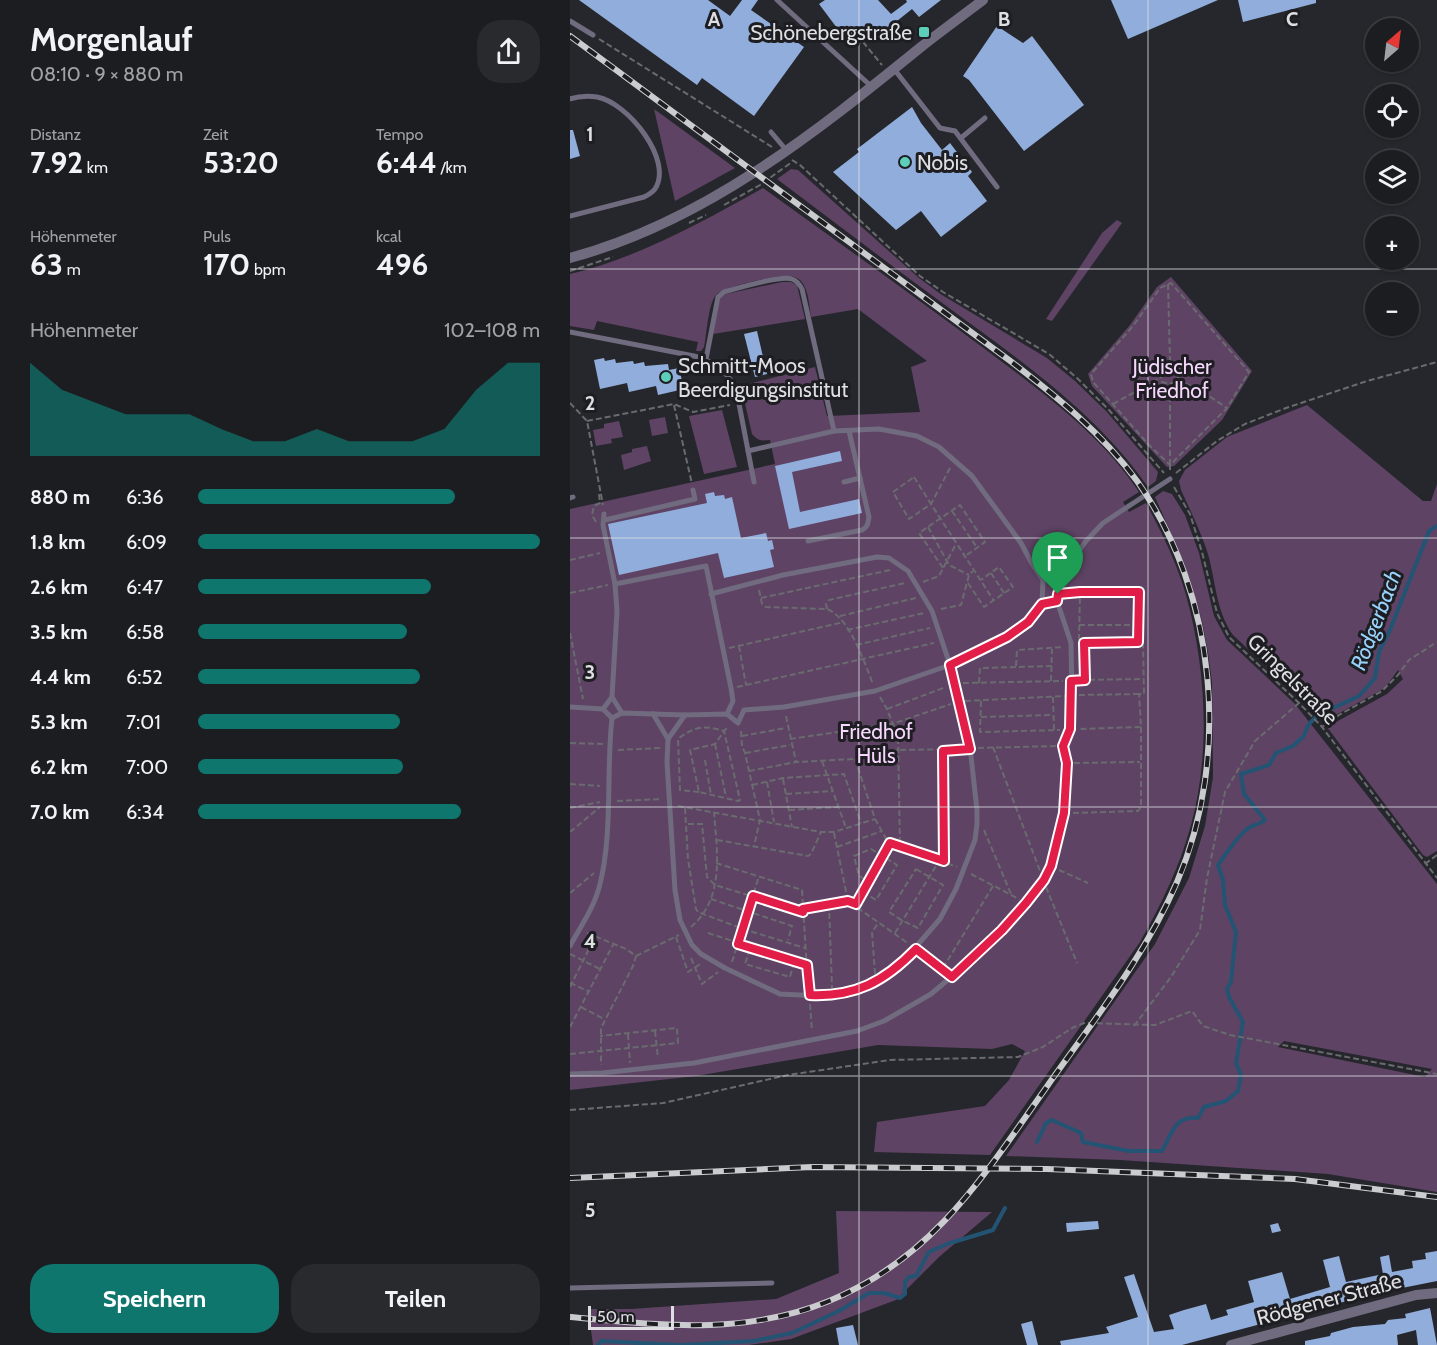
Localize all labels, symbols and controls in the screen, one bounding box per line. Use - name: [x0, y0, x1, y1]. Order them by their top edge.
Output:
- text: A: [708, 7, 721, 31]
- text: B: [998, 7, 1010, 31]
- text: C: [1286, 7, 1298, 31]
- north arrow: [1365, 18, 1419, 72]
- map controls: [1365, 18, 1419, 336]
- text: Morgenlauf: [30, 19, 193, 59]
- button: share: [477, 20, 540, 83]
- place label: Schönebergstraße: [750, 20, 912, 45]
- marker: Schönebergstraße: [917, 25, 931, 39]
- text: 08:10 · 9 × 880 m: [30, 62, 183, 86]
- button: locate: [1365, 84, 1419, 138]
- text: 1: [586, 122, 594, 146]
- text: Distanz: [30, 125, 81, 144]
- text: Zeit: [203, 125, 228, 144]
- text: Tempo: [376, 125, 423, 144]
- text: 7.92: [30, 144, 83, 181]
- text: 53:20: [203, 144, 279, 181]
- text: 6:44: [376, 144, 437, 181]
- place label: Nobis: [917, 150, 968, 175]
- button: layers: [1365, 150, 1419, 204]
- marker: Nobis: [898, 155, 912, 169]
- text: km: [83, 158, 108, 177]
- text: /km: [437, 158, 467, 177]
- button: +: [1365, 216, 1419, 270]
- text: Höhenmeter: [30, 227, 116, 246]
- text: Puls: [203, 227, 231, 246]
- text: kcal: [376, 227, 402, 246]
- text: 63: [30, 246, 63, 283]
- text: 170: [203, 246, 250, 283]
- text: 496: [376, 246, 428, 283]
- text: m: [63, 260, 81, 279]
- text: bpm: [250, 260, 286, 279]
- button: −: [1365, 282, 1419, 336]
- text: Höhenmeter: [30, 318, 138, 342]
- text: 102–108 m: [444, 318, 540, 342]
- place label: Schmitt-Moos Beerdigungsinstitut: [678, 353, 848, 402]
- park label: Jüdischer Friedhof: [1131, 354, 1212, 403]
- marker: Schmitt-Moos Beerdigungsinstitut: [659, 370, 673, 384]
- text: 2: [585, 391, 595, 415]
- text: 880 m: [30, 485, 90, 509]
- text: 6:36: [126, 485, 164, 509]
- text: 1.8 km: [30, 530, 85, 554]
- text: 6:09: [126, 530, 167, 554]
- pin: [1032, 532, 1083, 594]
- icon: arrive: [1041, 541, 1074, 574]
- water label: Rödgerbach: [1345, 566, 1407, 674]
- text: 2.6 km: [30, 575, 88, 599]
- text: 6:47: [126, 575, 163, 599]
- text: 3.5 km: [30, 620, 88, 644]
- text: 6:58: [126, 620, 164, 644]
- street label: Gringelstraße: [1242, 628, 1344, 730]
- text: 3: [585, 660, 595, 684]
- text: 4.4 km: [30, 665, 91, 689]
- text: 6:52: [126, 665, 163, 689]
- text: 5.3 km: [30, 710, 88, 734]
- text: 7:01: [126, 710, 161, 734]
- park label: Friedhof Hüls: [839, 719, 913, 768]
- text: 6.2 km: [30, 755, 88, 779]
- text: 7:00: [126, 755, 168, 779]
- text: 7.0 km: [30, 800, 89, 824]
- text: 6:34: [126, 800, 164, 824]
- text: 4: [584, 929, 596, 953]
- text: 5: [585, 1198, 595, 1222]
- button: Speichern: [30, 1264, 279, 1333]
- button: Teilen: [291, 1264, 540, 1333]
- street label: Rödgener Straße: [1254, 1268, 1404, 1330]
- scale bar: [588, 1303, 674, 1330]
- text: 50 m: [597, 1307, 634, 1326]

